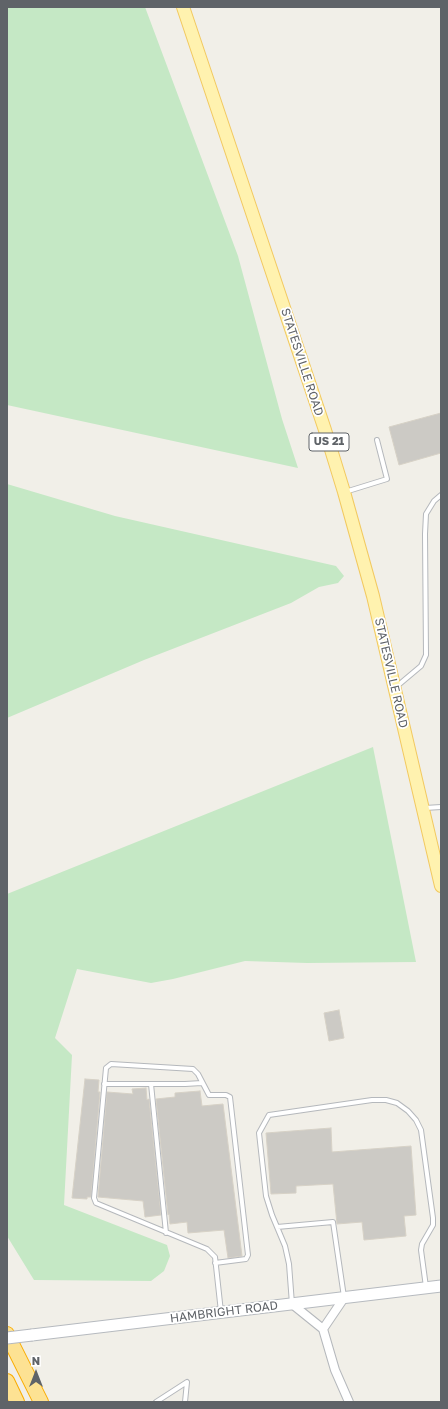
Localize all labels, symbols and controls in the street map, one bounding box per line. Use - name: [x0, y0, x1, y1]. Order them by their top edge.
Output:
- street label: STATESVILLE ROAD: [278, 306, 326, 418]
- road number: US 21: [309, 433, 349, 451]
- street label: STATESVILLE ROAD: [371, 617, 411, 729]
- street label: HAMBRIGHT ROAD: [169, 1298, 279, 1326]
- north arrow: [16, 1353, 56, 1393]
- text: N: [32, 1354, 40, 1367]

